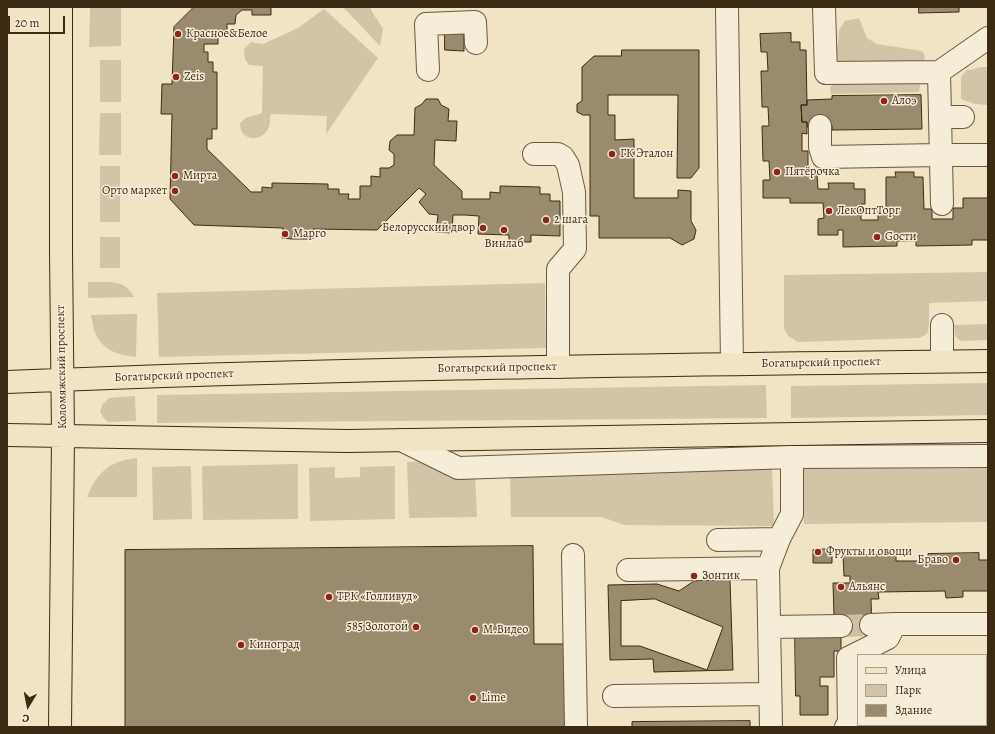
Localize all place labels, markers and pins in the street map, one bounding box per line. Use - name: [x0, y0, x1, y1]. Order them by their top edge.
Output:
- place label: Красное&Белое: [186, 27, 268, 41]
- marker: Красное&Белое: [173, 29, 183, 39]
- place label: Zeis: [184, 70, 204, 84]
- marker: Zeis: [171, 72, 181, 82]
- place label: Алоэ: [892, 94, 917, 108]
- marker: Алоэ: [879, 96, 889, 106]
- place label: ГК Эталон: [620, 147, 673, 161]
- marker: ГК Эталон: [607, 149, 617, 159]
- place label: Пятёрочка: [785, 165, 840, 179]
- marker: Пятёрочка: [772, 167, 782, 177]
- place label: Мирта: [183, 169, 217, 183]
- marker: Мирта: [170, 171, 180, 181]
- place label: Орто маркет: [102, 184, 167, 198]
- marker: Орто маркет: [170, 186, 180, 196]
- place label: ЛекОптТорг: [837, 204, 900, 218]
- marker: ЛекОптТорг: [824, 206, 834, 216]
- place label: 2 шага: [554, 213, 588, 227]
- marker: 2 шага: [541, 215, 551, 225]
- place label: Белорусский двор: [382, 221, 475, 235]
- marker: Белорусский двор: [478, 223, 488, 233]
- marker: Винлаб: [499, 225, 509, 235]
- place label: Марго: [293, 227, 326, 241]
- marker: Марго: [280, 229, 290, 239]
- place label: Gости: [885, 230, 917, 244]
- marker: Gости: [872, 232, 882, 242]
- place label: Винлаб: [485, 237, 523, 251]
- place label: Фрукты и овощи: [826, 545, 912, 559]
- marker: Фрукты и овощи: [813, 547, 823, 557]
- place label: Браво: [917, 553, 948, 567]
- marker: Браво: [951, 555, 961, 565]
- place label: Зонтик: [702, 569, 740, 583]
- marker: Зонтик: [689, 571, 699, 581]
- place label: Альянс: [849, 580, 885, 594]
- marker: Альянс: [836, 582, 846, 592]
- place label: ТРК «Голливуд»: [337, 590, 418, 604]
- marker: ТРК «Голливуд»: [324, 592, 334, 602]
- place label: 585 Золотой: [347, 620, 408, 634]
- marker: 585 Золотой: [411, 622, 421, 632]
- place label: М.Видео: [483, 623, 528, 637]
- marker: М.Видео: [470, 625, 480, 635]
- place label: Киноград: [249, 638, 299, 652]
- marker: Киноград: [236, 640, 246, 650]
- place label: Lime: [481, 691, 506, 705]
- marker: Lime: [468, 693, 478, 703]

